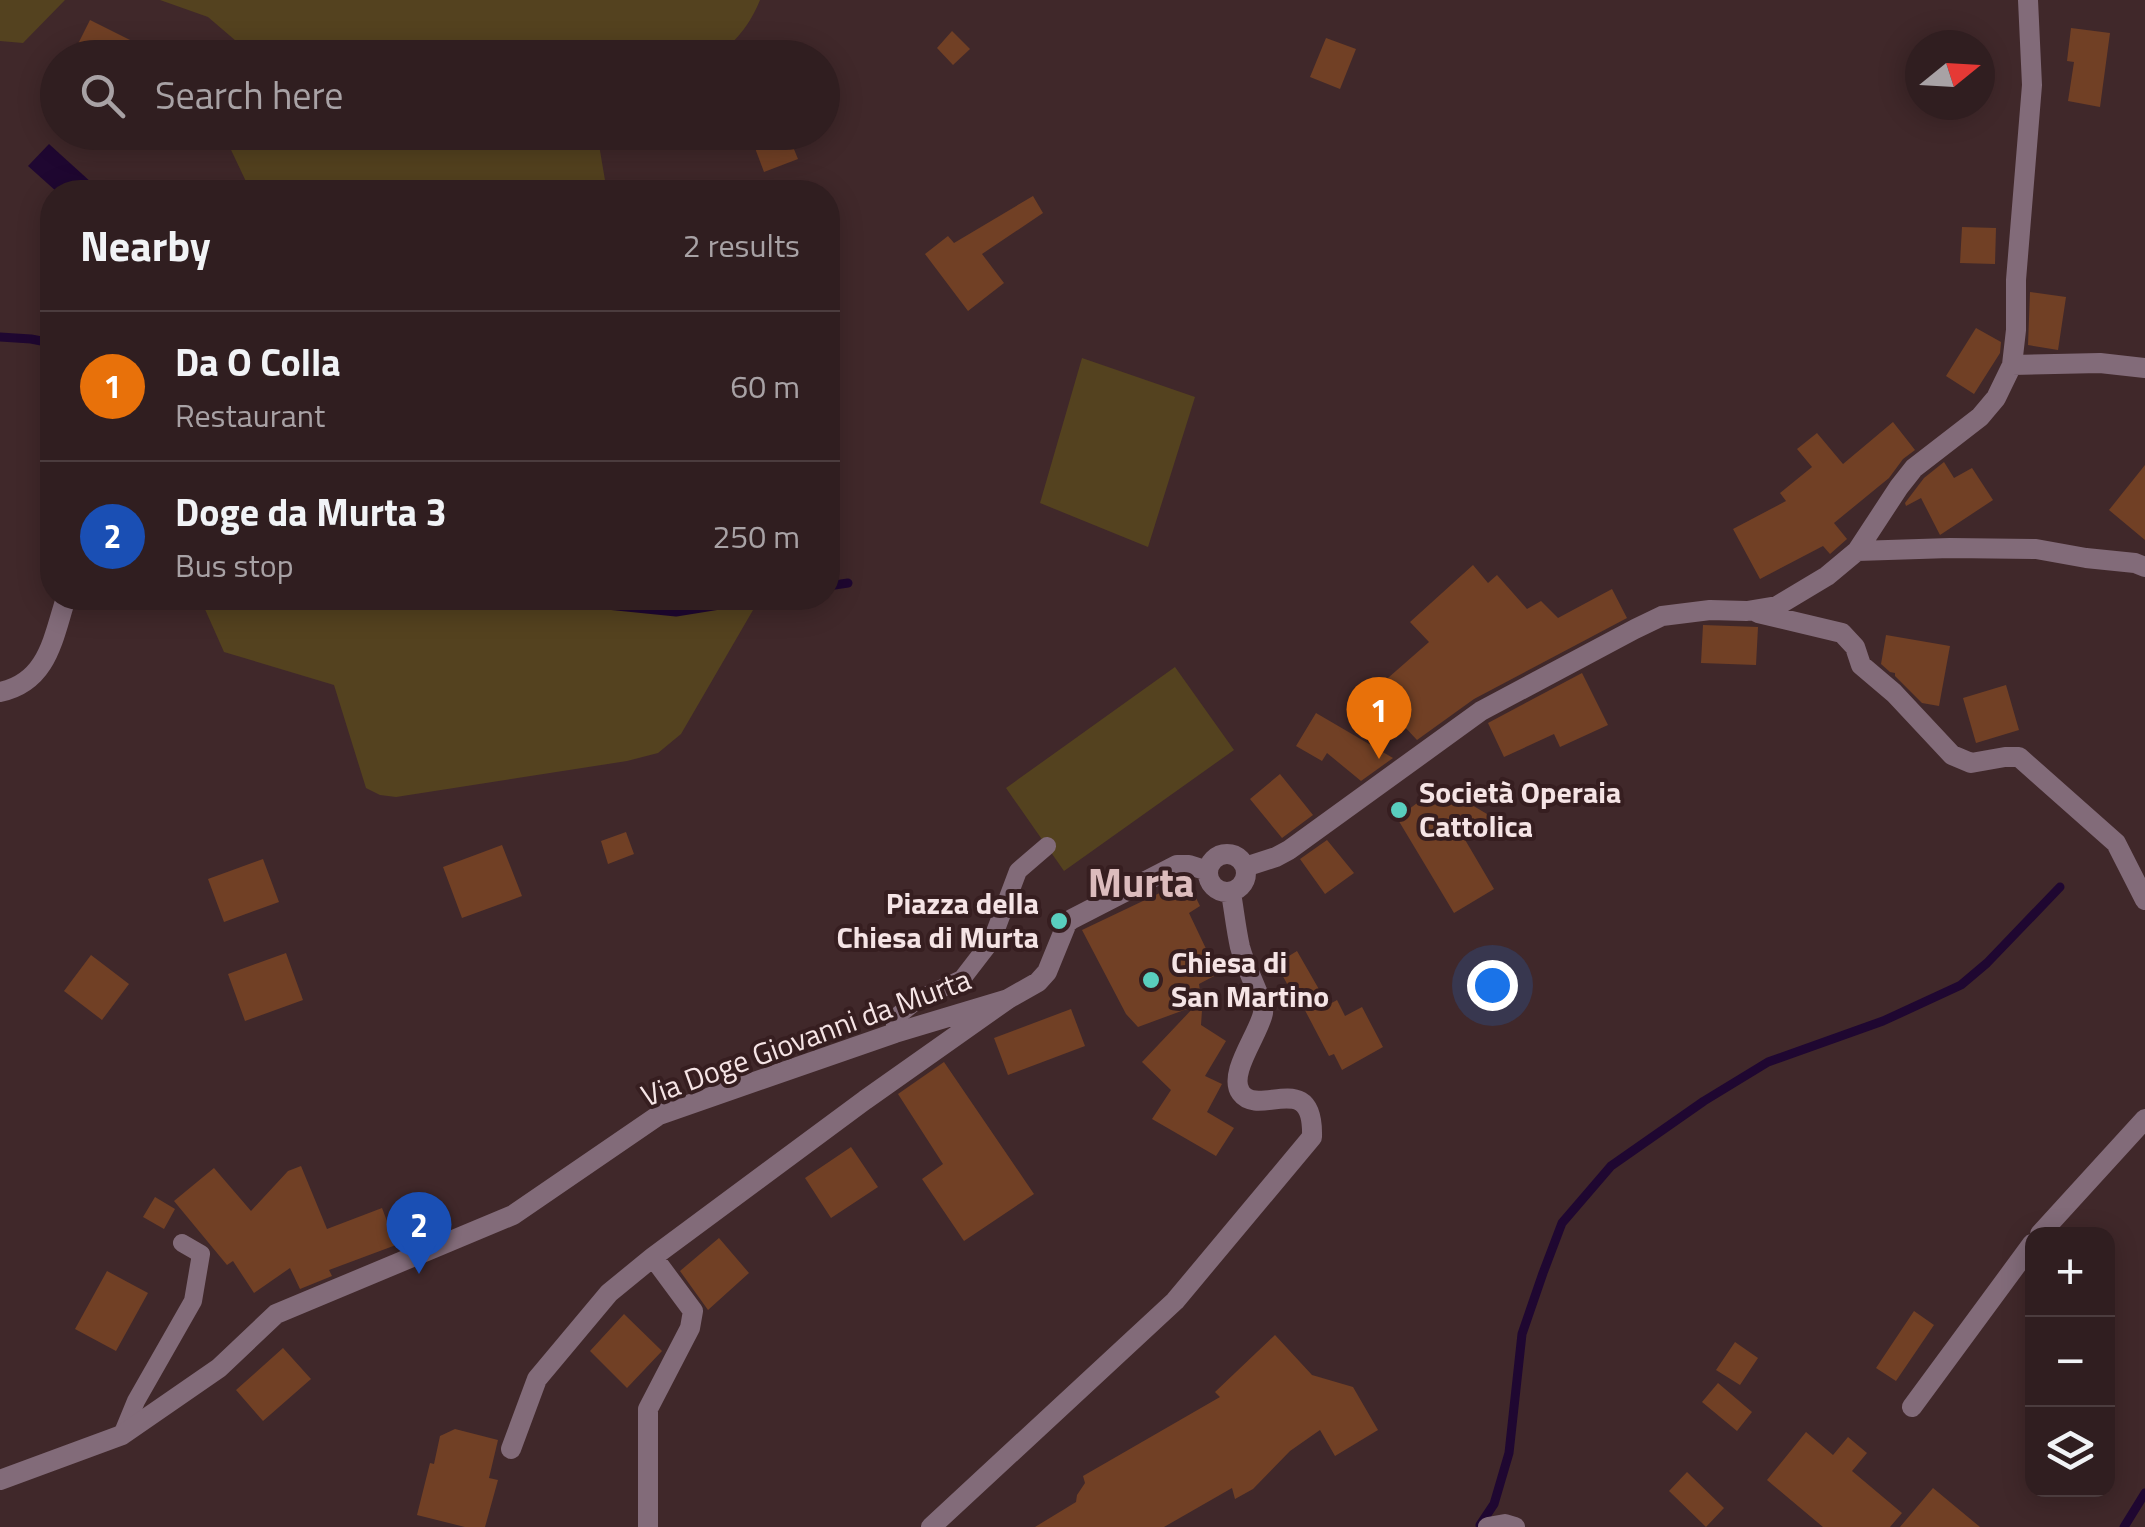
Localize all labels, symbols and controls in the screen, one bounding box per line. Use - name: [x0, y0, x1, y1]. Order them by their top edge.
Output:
- north arrow: [1905, 30, 1995, 120]
- search box: [40, 40, 840, 150]
- text: Search here: [155, 66, 343, 124]
- icon: search: [75, 68, 130, 123]
- text: Nearby: [80, 213, 211, 277]
- text: 2 results: [683, 221, 800, 269]
- text: Da O Colla: [175, 333, 341, 391]
- text: 1: [104, 362, 121, 410]
- text: 60 m: [730, 362, 800, 410]
- text: Restaurant: [175, 391, 325, 439]
- text: Doge da Murta 3: [175, 483, 447, 541]
- text: 2: [104, 512, 121, 560]
- text: 250 m: [712, 512, 800, 560]
- text: Bus stop: [175, 541, 294, 589]
- pin: 1: [1346, 676, 1412, 759]
- place label: Società Operaia Cattolica: [1419, 769, 1621, 849]
- marker: Società Operaia Cattolica: [1388, 799, 1410, 821]
- district label: Murta: [1088, 852, 1194, 913]
- place label: Piazza della Chiesa di Murta: [836, 880, 1039, 960]
- marker: Piazza della Chiesa di Murta: [1048, 910, 1070, 932]
- place label: Chiesa di San Martino: [1171, 939, 1329, 1019]
- street label: Via Doge Giovanni da Murta: [634, 956, 977, 1118]
- your location: [1467, 960, 1518, 1011]
- marker: Chiesa di San Martino: [1140, 969, 1162, 991]
- pin: 2: [386, 1192, 452, 1274]
- map controls: [2025, 1227, 2115, 1497]
- button: +: [2025, 1227, 2115, 1317]
- button: −: [2025, 1317, 2115, 1407]
- button: layers: [2025, 1407, 2115, 1497]

